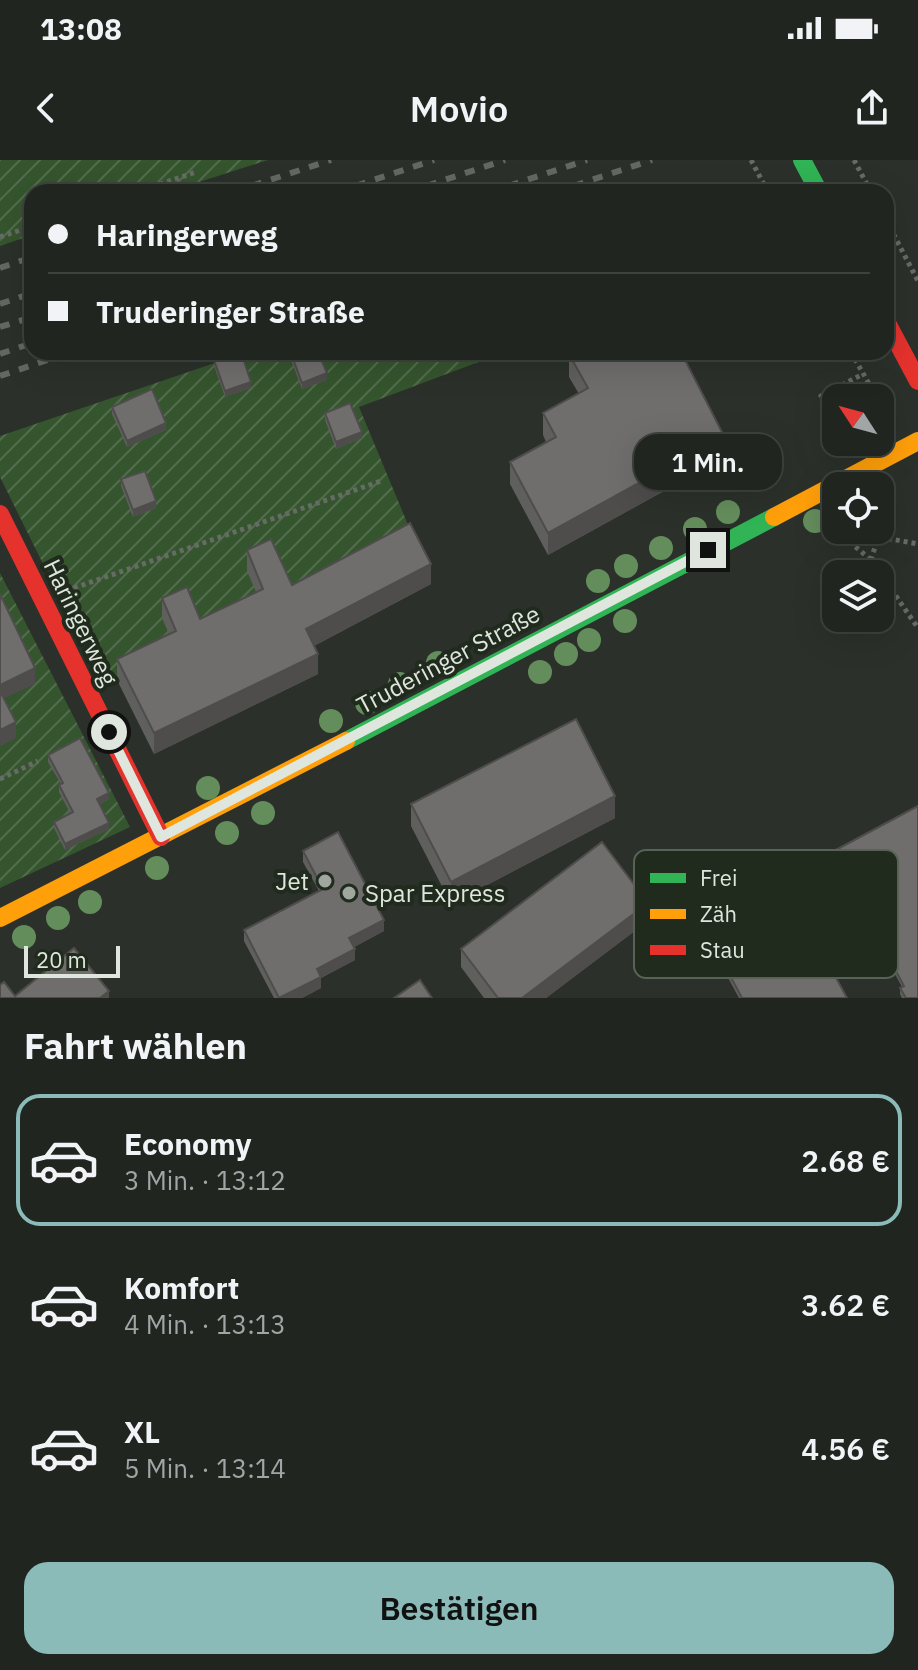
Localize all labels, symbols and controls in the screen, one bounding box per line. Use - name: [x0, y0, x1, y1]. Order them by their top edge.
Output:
- text: 13:08: [40, 9, 122, 48]
- text: Movio: [410, 85, 508, 132]
- icon: back: [24, 86, 68, 130]
- icon: share: [850, 86, 894, 130]
- text: Haringerweg: [96, 215, 277, 254]
- text: Truderinger Straße: [96, 292, 365, 331]
- north arrow: [822, 384, 894, 456]
- map controls: [822, 384, 894, 632]
- callout: 1 Min.: [634, 434, 782, 490]
- text: 1 Min.: [671, 445, 745, 479]
- button: locate: [822, 472, 894, 544]
- route end: [690, 532, 726, 568]
- street label: Haringerweg: [37, 553, 126, 691]
- button: layers: [822, 560, 894, 632]
- street label: Truderinger Straße: [351, 597, 545, 721]
- route start: [91, 714, 127, 750]
- legend: [634, 850, 898, 978]
- text: Frei: [700, 863, 737, 892]
- place label: Jet: [275, 865, 309, 897]
- marker: Jet: [316, 872, 334, 890]
- place label: Spar Express: [365, 877, 505, 909]
- marker: Spar Express: [340, 884, 358, 902]
- text: Zäh: [700, 899, 737, 928]
- text: Stau: [700, 935, 745, 964]
- scale bar: [24, 942, 120, 978]
- text: 20 m: [36, 945, 87, 974]
- text: Fahrt wählen: [24, 1022, 247, 1069]
- icon: car: [28, 1124, 100, 1196]
- text: Economy: [124, 1124, 252, 1163]
- text: 2.68 €: [801, 1141, 890, 1180]
- text: 3 Min. · 13:12: [124, 1163, 286, 1197]
- icon: car: [28, 1268, 100, 1340]
- text: Komfort: [124, 1268, 239, 1307]
- text: 3.62 €: [801, 1285, 890, 1324]
- text: 4 Min. · 13:13: [124, 1307, 286, 1341]
- icon: car: [28, 1412, 100, 1484]
- text: XL: [124, 1412, 160, 1451]
- text: 4.56 €: [801, 1429, 890, 1468]
- text: 5 Min. · 13:14: [124, 1451, 286, 1485]
- button: Bestätigen: [24, 1562, 894, 1654]

